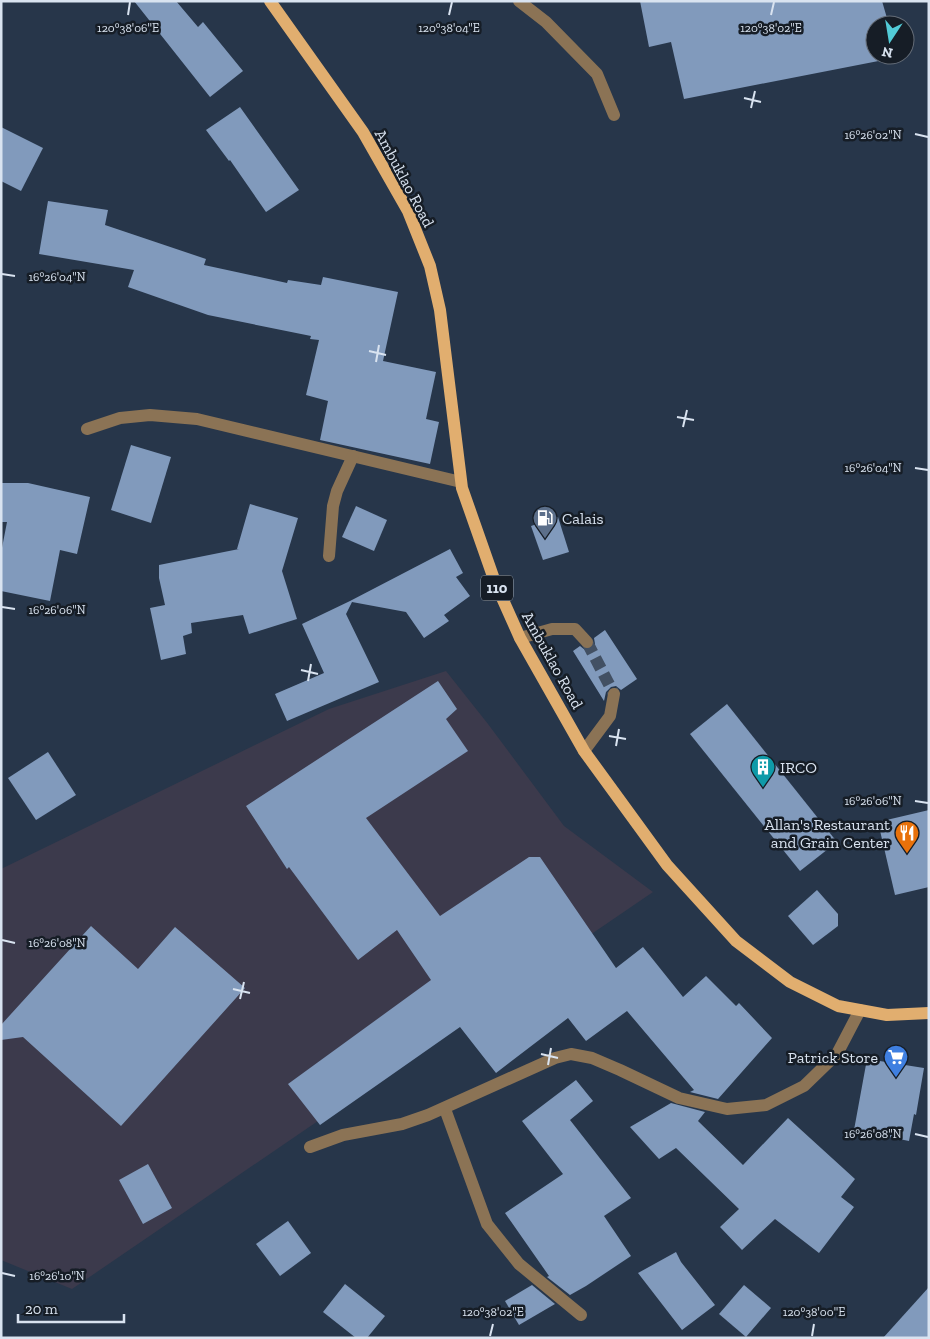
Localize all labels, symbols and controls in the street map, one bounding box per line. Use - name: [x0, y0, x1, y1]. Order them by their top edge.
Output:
- north arrow: [865, 15, 915, 65]
- text: 120°38'06"E: [97, 21, 159, 35]
- text: 120°38'04"E: [418, 21, 480, 35]
- text: 120°38'02"E: [740, 21, 802, 35]
- text: N: [880, 43, 894, 62]
- street label: Ambuklao Road: [371, 126, 438, 231]
- text: 16°26'02"N: [845, 128, 902, 142]
- text: 16°26'04"N: [28, 270, 86, 284]
- text: 16°26'04"N: [844, 461, 902, 475]
- fuel station icon: Calais: [532, 505, 558, 539]
- place label: Calais: [562, 509, 604, 528]
- road number: 110: [481, 576, 513, 600]
- text: 16°26'06"N: [28, 603, 86, 617]
- street label: Ambuklao Road: [518, 608, 587, 712]
- building icon: IRCO: [750, 754, 776, 788]
- place label: IRCO: [780, 758, 817, 777]
- text: 16°26'06"N: [844, 794, 902, 808]
- place label: Allan's Restaurant and Grain Center: [764, 815, 890, 852]
- restaurant icon: Allan's Restaurant and Grain Center: [894, 820, 920, 854]
- text: 16°26'08"N: [28, 936, 86, 950]
- supermarket icon: Patrick Store: [883, 1044, 909, 1078]
- place label: Patrick Store: [788, 1048, 878, 1067]
- text: 16°26'08"N: [844, 1127, 902, 1141]
- text: 16°26'10"N: [29, 1269, 85, 1283]
- scale bar: [18, 1292, 124, 1324]
- text: 20 m: [25, 1300, 58, 1318]
- text: 120°38'02"E: [462, 1305, 524, 1319]
- text: 120°38'00"E: [783, 1305, 845, 1319]

